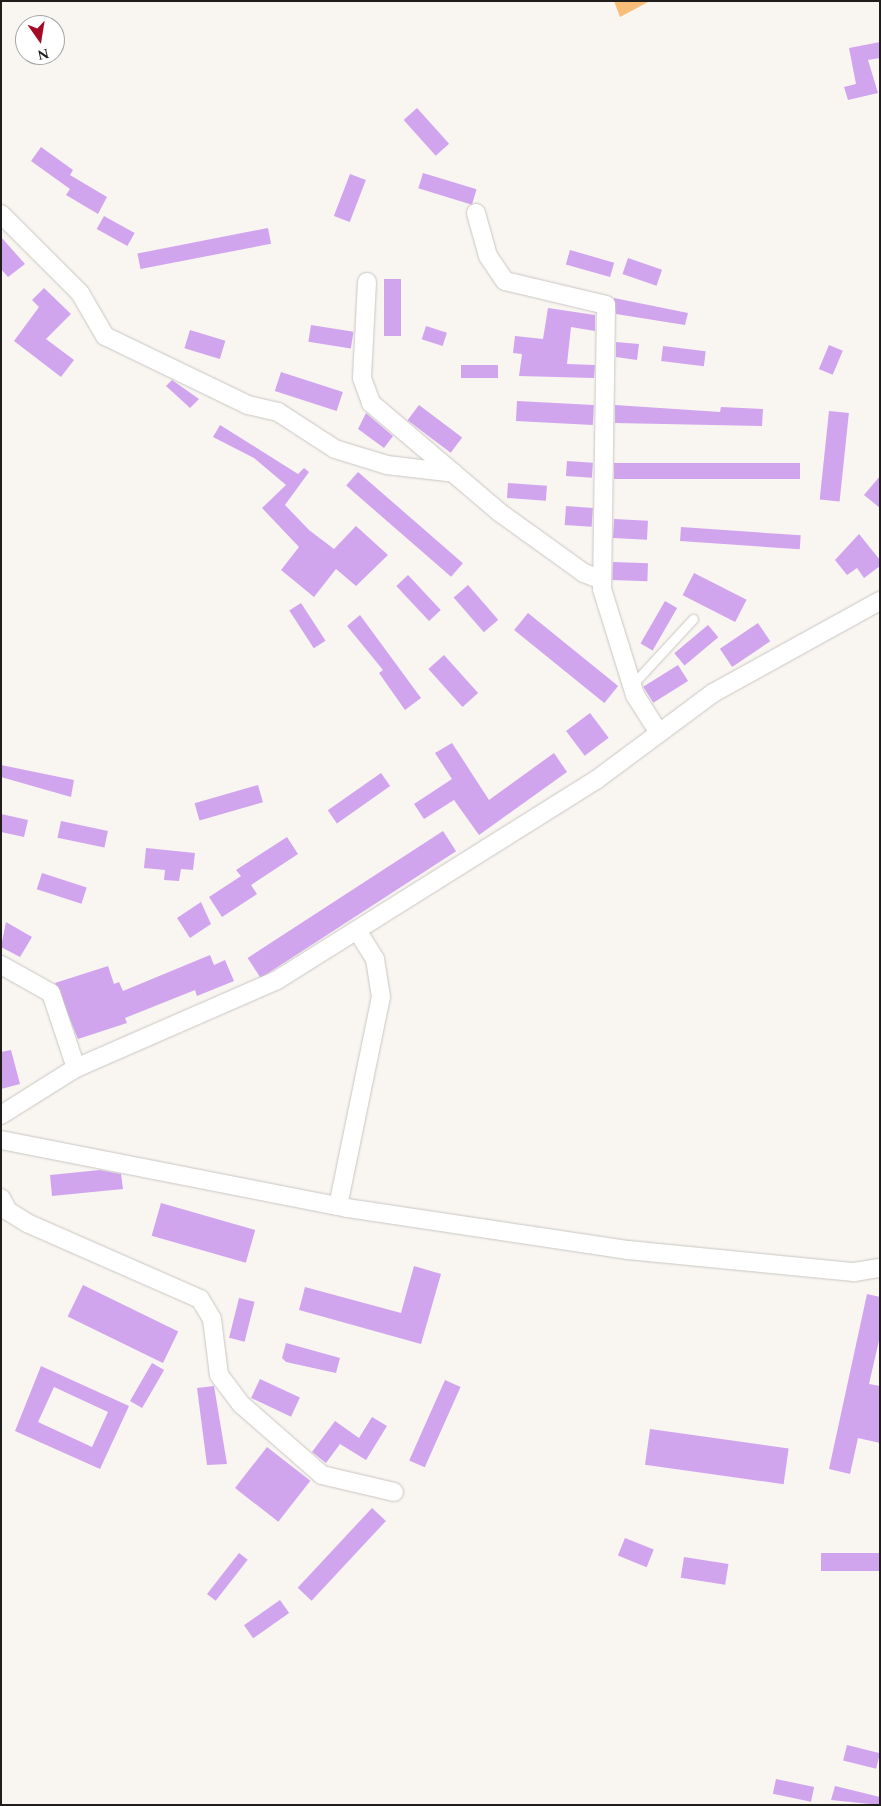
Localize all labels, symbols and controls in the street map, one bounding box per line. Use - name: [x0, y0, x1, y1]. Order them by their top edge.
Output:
- north arrow: [15, 15, 65, 65]
- text: N: [35, 43, 51, 66]

